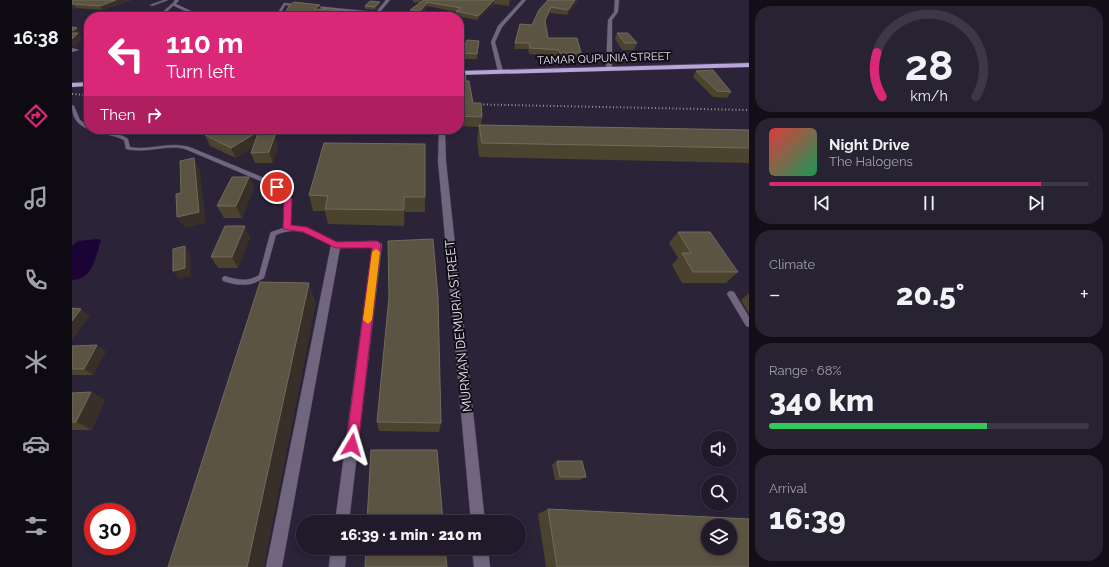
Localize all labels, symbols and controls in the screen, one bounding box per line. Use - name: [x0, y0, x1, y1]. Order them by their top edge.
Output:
- text: 16:38: [13, 27, 59, 48]
- text: 110 m: [166, 27, 244, 60]
- icon: left: [100, 28, 152, 80]
- text: 28: [905, 41, 953, 90]
- street label: TAMAR QUPUNIA STREET: [537, 50, 671, 67]
- text: Turn left: [166, 61, 235, 82]
- text: km/h: [910, 88, 948, 104]
- icon: directions: [22, 102, 50, 130]
- icon: right: [143, 104, 165, 126]
- text: Then: [100, 106, 135, 124]
- text: Night Drive: [829, 136, 909, 154]
- text: The Halogens: [829, 154, 913, 169]
- pin: [260, 170, 294, 204]
- icon: arrive: [266, 176, 288, 198]
- icon: music: [22, 184, 50, 212]
- icon: previous: [811, 192, 833, 214]
- icon: pause: [918, 192, 940, 214]
- icon: next: [1025, 192, 1047, 214]
- street label: MURMAN DEMURIA STREET: [442, 239, 475, 413]
- text: Climate: [769, 257, 815, 272]
- icon: phone: [22, 266, 50, 294]
- text: 20.5°: [896, 277, 965, 312]
- text: −: [769, 281, 781, 307]
- text: +: [1080, 281, 1089, 307]
- icon: climate: [22, 348, 50, 376]
- text: Range · 68%: [769, 363, 842, 378]
- text: 340 km: [769, 383, 874, 418]
- position arrow: [331, 424, 373, 466]
- icon: car: [22, 430, 50, 458]
- map controls: [701, 431, 737, 555]
- button: sound: [701, 431, 737, 467]
- button: search: [701, 475, 737, 511]
- text: Arrival: [769, 481, 807, 496]
- text: 16:39: [769, 501, 846, 536]
- speed limit sign: 30: [84, 503, 136, 555]
- icon: filters: [22, 512, 50, 540]
- button: layers: [701, 519, 737, 555]
- text: 16:39 · 1 min · 210 m: [340, 526, 482, 544]

